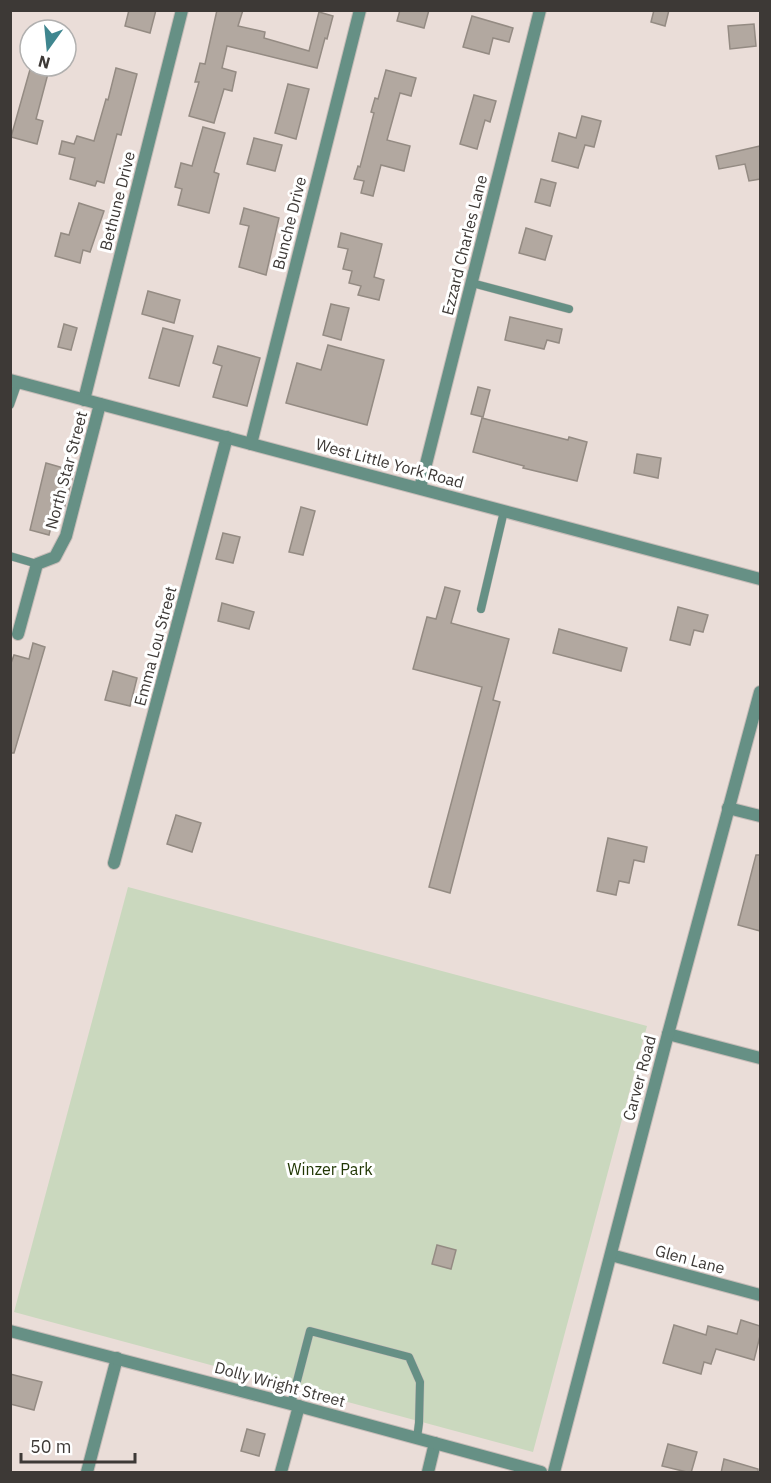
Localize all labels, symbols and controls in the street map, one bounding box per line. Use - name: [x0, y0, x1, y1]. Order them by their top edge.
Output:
- north arrow: [18, 18, 78, 78]
- text: N: [36, 51, 52, 74]
- street label: Bethune Drive: [95, 149, 139, 253]
- street label: Ezzard Charles Lane: [437, 172, 491, 317]
- street label: Bunche Drive: [268, 174, 310, 272]
- street label: North Star Street: [41, 409, 91, 531]
- street label: West Little York Road: [314, 434, 466, 492]
- street label: Emma Lou Street: [129, 584, 181, 708]
- street label: Carver Road: [618, 1033, 660, 1123]
- park label: Winzer Park: [287, 1159, 373, 1179]
- street label: Glen Lane: [653, 1240, 727, 1278]
- street label: Dolly Wright Street: [212, 1357, 348, 1411]
- scale bar: [21, 1426, 135, 1464]
- text: 50 m: [30, 1435, 72, 1458]

